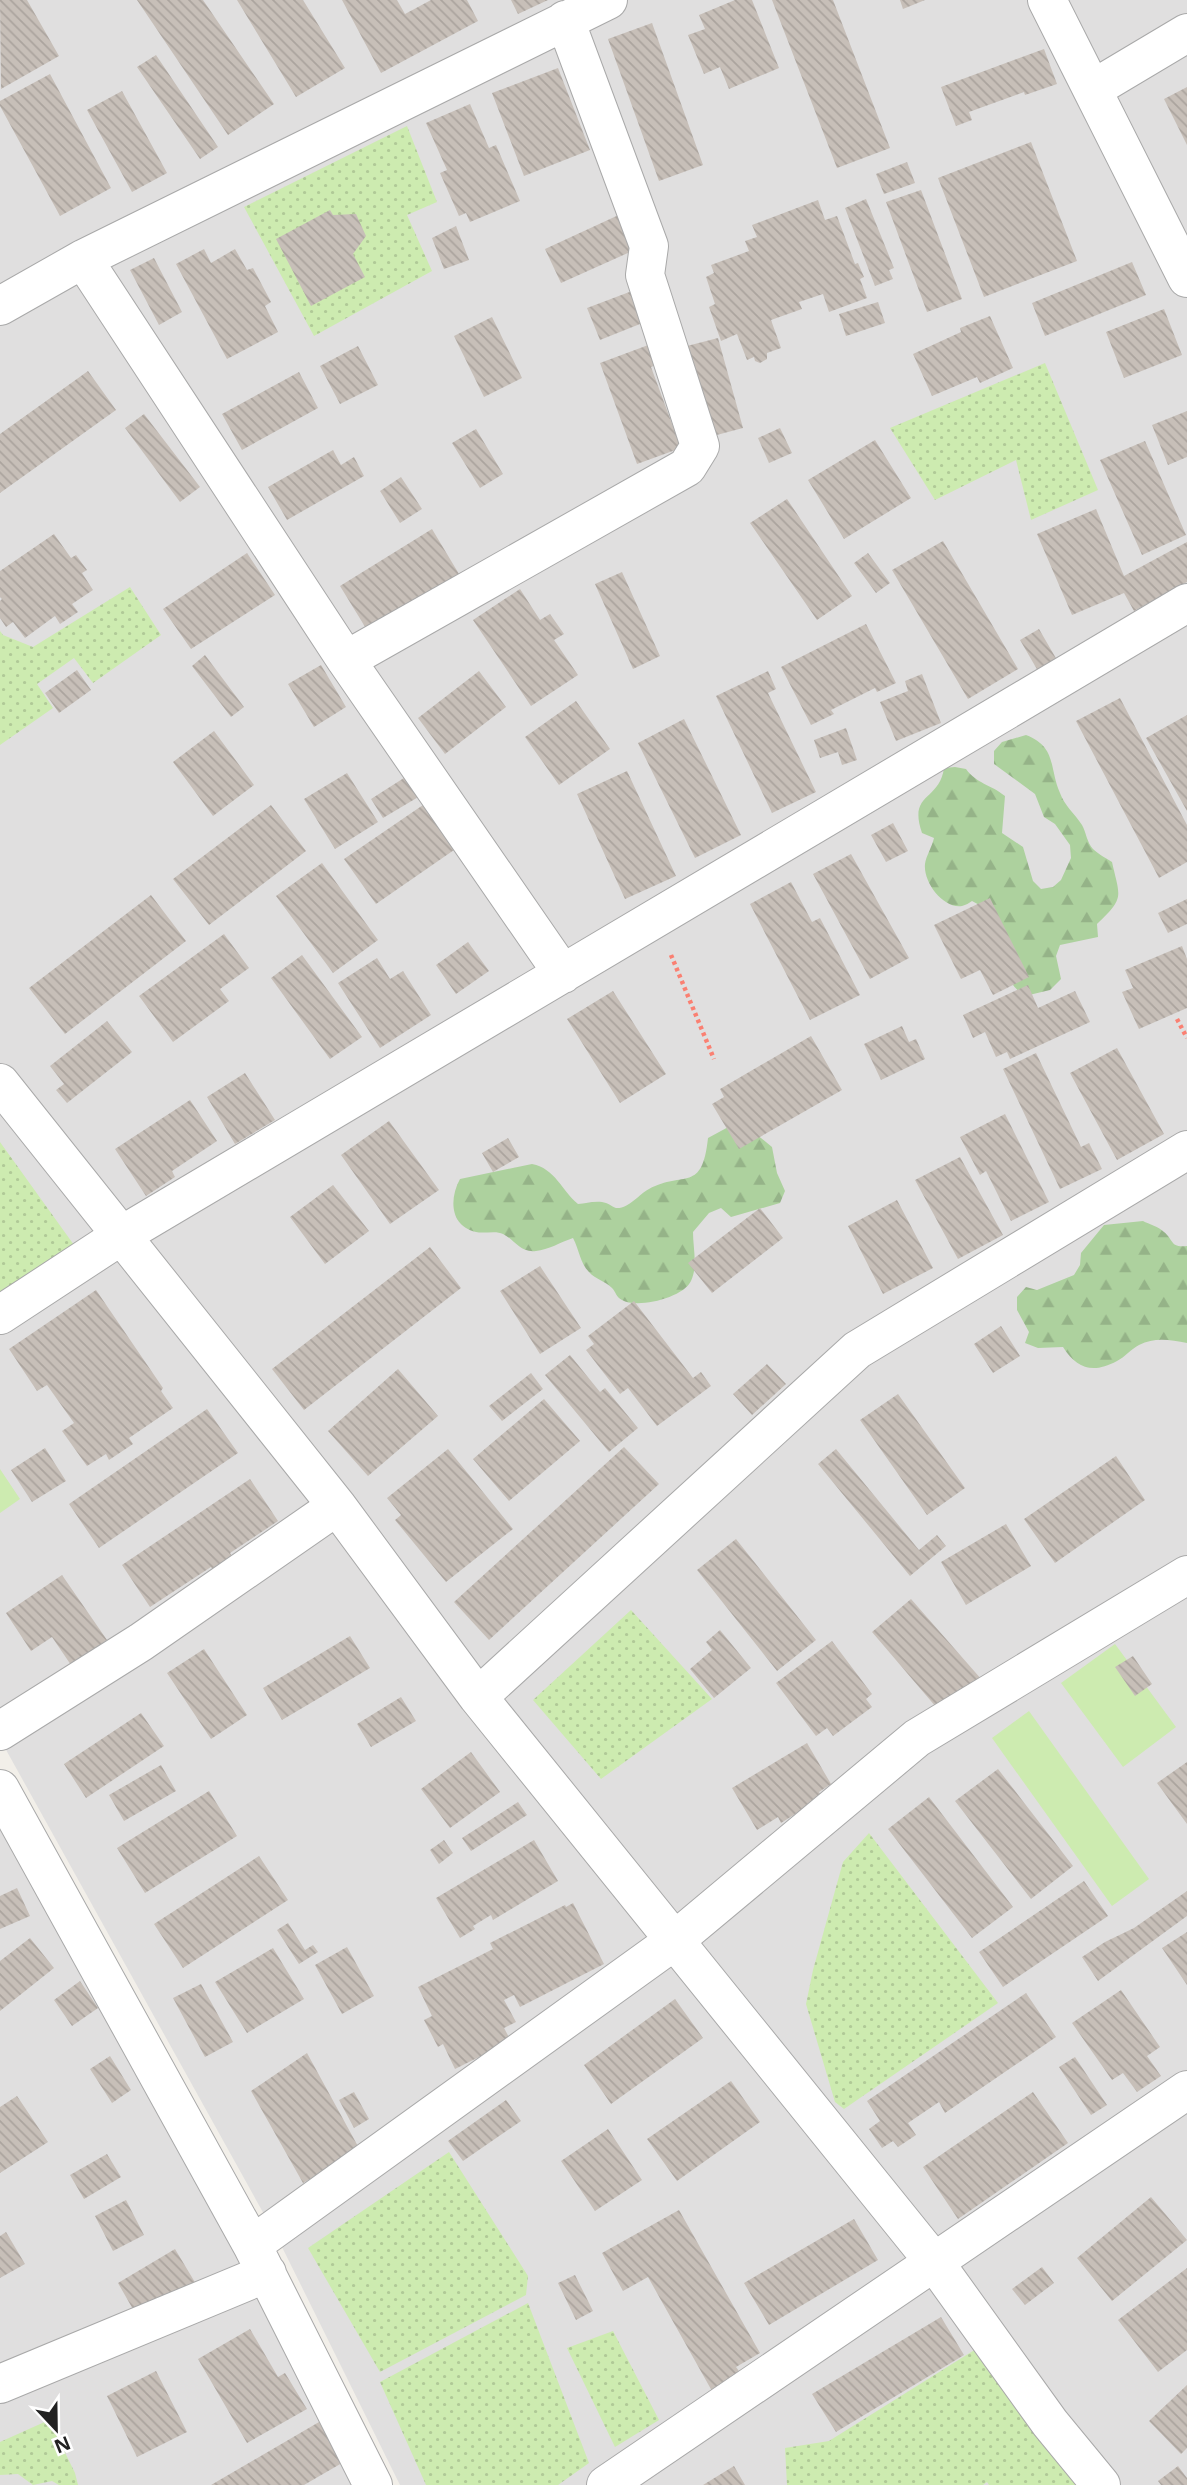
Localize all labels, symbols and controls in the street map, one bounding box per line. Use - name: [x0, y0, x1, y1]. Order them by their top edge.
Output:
- north arrow: [21, 2394, 91, 2464]
- text: N: [50, 2430, 74, 2460]

